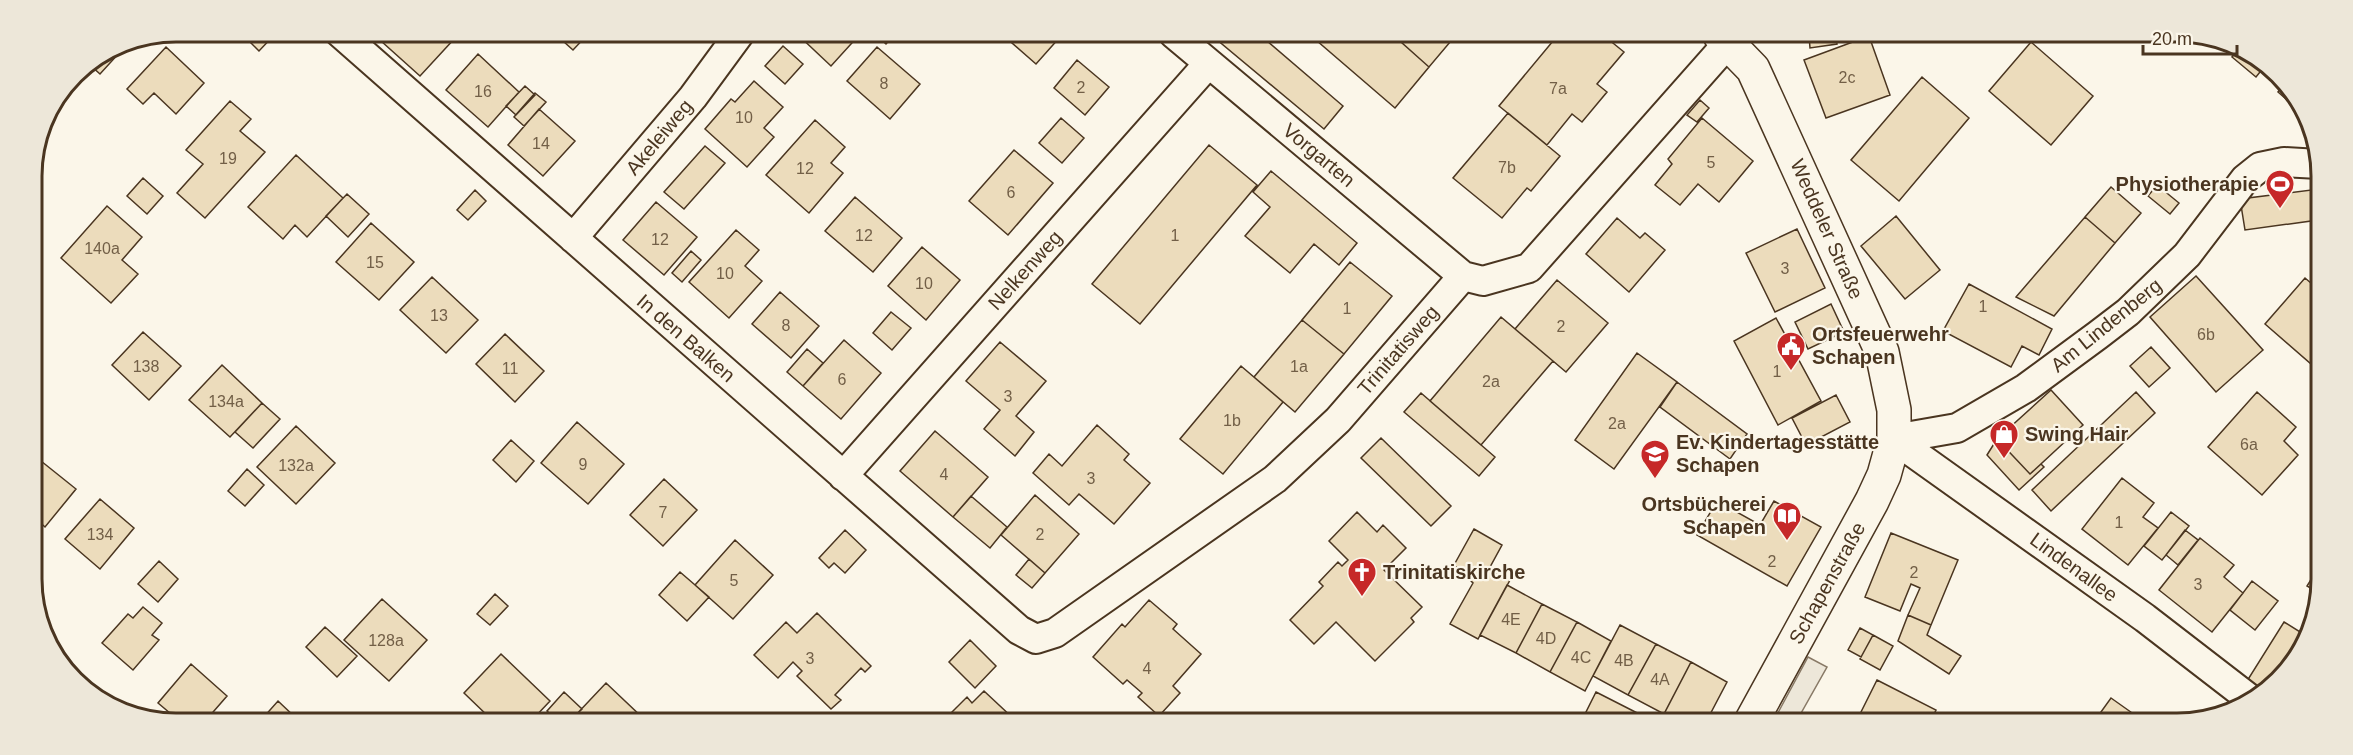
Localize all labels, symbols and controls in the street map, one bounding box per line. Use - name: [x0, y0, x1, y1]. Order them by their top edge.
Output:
- scale bar: [2143, 18, 2238, 56]
- text: 20 m: [2152, 29, 2192, 49]
- house number: 2c: [1839, 69, 1855, 86]
- house number: 8: [880, 75, 889, 92]
- house number: 2: [1077, 79, 1086, 96]
- house number: 7a: [1549, 80, 1567, 97]
- house number: 16: [474, 83, 492, 100]
- street label: Akeleiweg: [621, 95, 697, 179]
- house number: 10: [735, 109, 753, 126]
- street label: Vorgarten: [1279, 119, 1359, 191]
- house number: 14: [532, 135, 550, 152]
- house number: 19: [219, 150, 237, 167]
- house number: 5: [1707, 154, 1716, 171]
- street label: Weddeler Straße: [1786, 156, 1868, 302]
- house number: 7b: [1498, 159, 1516, 176]
- house number: 12: [796, 160, 814, 177]
- sports icon: Physiotherapie: [2264, 168, 2296, 210]
- place label: Physiotherapie: [2116, 173, 2259, 195]
- house number: 6: [1007, 184, 1016, 201]
- street label: Nelkenweg: [984, 226, 1066, 314]
- house number: 12: [855, 227, 873, 244]
- house number: 1: [1171, 227, 1180, 244]
- house number: 12: [651, 231, 669, 248]
- house number: 140a: [84, 240, 120, 257]
- house number: 15: [366, 254, 384, 271]
- house number: 3: [1781, 260, 1790, 277]
- house number: 10: [716, 265, 734, 282]
- street label: Am Lindenberg: [2046, 274, 2166, 376]
- house number: 10: [915, 275, 933, 292]
- street label: In den Balken: [633, 290, 739, 386]
- house number: 1: [1979, 298, 1988, 315]
- house number: 1: [1343, 300, 1352, 317]
- street label: Trinitatisweg: [1353, 301, 1443, 399]
- house number: 13: [430, 307, 448, 324]
- house number: 8: [782, 317, 791, 334]
- house number: 2: [1557, 318, 1566, 335]
- place label: Ortsfeuerwehr Schapen: [1812, 323, 1949, 368]
- house number: 6b: [2197, 326, 2215, 343]
- public building icon: Ortsfeuerwehr Schapen: [1775, 330, 1807, 372]
- house number: 138: [133, 358, 159, 375]
- house number: 1a: [1290, 358, 1308, 375]
- house number: 11: [502, 360, 518, 377]
- house number: 1: [1773, 363, 1782, 380]
- house number: 6: [838, 371, 847, 388]
- house number: 2a: [1482, 373, 1500, 390]
- house number: 3: [1004, 388, 1013, 405]
- house number: 134a: [208, 393, 244, 410]
- house number: 1b: [1223, 412, 1241, 429]
- house number: 2a: [1608, 415, 1626, 432]
- shop icon: Swing Hair: [1988, 418, 2020, 460]
- place label: Swing Hair: [2025, 423, 2129, 445]
- place label: Ev. Kindertagesstätte Schapen: [1676, 431, 1879, 476]
- house number: 6a: [2240, 436, 2258, 453]
- school or university icon: Ev. Kindertagesstätte Schapen: [1639, 438, 1671, 480]
- house number: 9: [579, 456, 588, 473]
- house number: 132a: [278, 457, 314, 474]
- house number: 4: [940, 466, 949, 483]
- house number: 3: [1087, 470, 1096, 487]
- place label: Ortsbücherei Schapen: [1642, 493, 1766, 538]
- library icon: Ortsbücherei Schapen: [1771, 500, 1803, 542]
- house number: 7: [659, 504, 668, 521]
- house number: 1: [2115, 514, 2124, 531]
- street label: Schapenstraße: [1784, 518, 1870, 648]
- house number: 134: [87, 526, 113, 543]
- house number: 2: [1036, 526, 1045, 543]
- street label: Lindenallee: [2026, 528, 2122, 606]
- house number: 2: [1768, 553, 1777, 570]
- church icon: Trinitatiskirche: [1346, 556, 1378, 598]
- place label: Trinitatiskirche: [1383, 561, 1525, 583]
- house number: 2: [1910, 564, 1919, 581]
- house number: 5: [730, 572, 739, 589]
- house number: 3: [2194, 576, 2203, 593]
- house number: 4E: [1501, 611, 1521, 628]
- house number: 4D: [1536, 630, 1556, 647]
- house number: 128a: [368, 632, 404, 649]
- house number: 4C: [1571, 649, 1591, 666]
- house number: 3: [806, 650, 815, 667]
- house number: 4B: [1614, 652, 1634, 669]
- house number: 4: [1143, 660, 1152, 677]
- house number: 4A: [1650, 671, 1670, 688]

